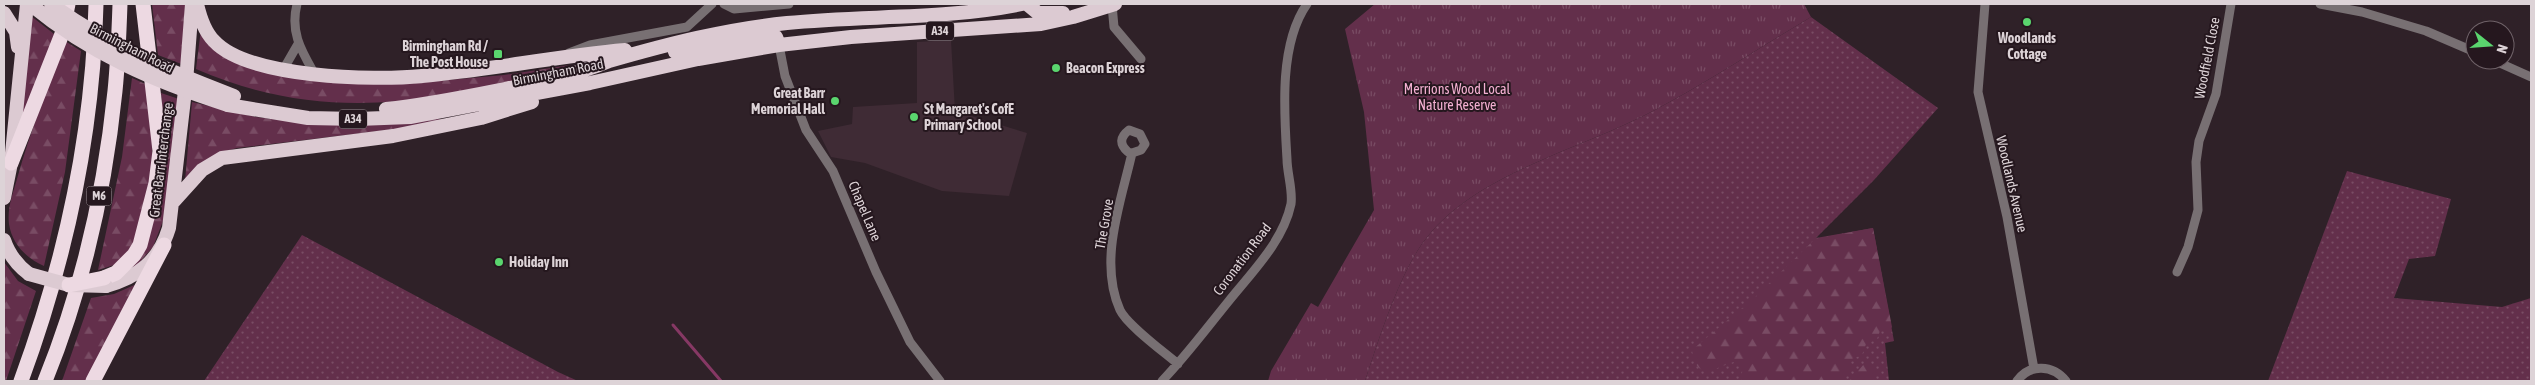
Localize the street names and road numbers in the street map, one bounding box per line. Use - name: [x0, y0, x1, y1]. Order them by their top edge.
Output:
- street label: Woodfield Close: [2191, 16, 2223, 100]
- street label: Birmingham Road: [87, 20, 177, 76]
- road number: A34: [926, 22, 954, 40]
- street label: Birmingham Road: [511, 55, 605, 89]
- street label: Great Barr Interchange: [146, 102, 176, 218]
- road number: A34: [339, 110, 367, 128]
- street label: Woodlands Avenue: [1993, 134, 2031, 234]
- street label: Chapel Lane: [845, 179, 885, 243]
- road number: M6: [86, 187, 112, 206]
- street label: The Grove: [1092, 198, 1116, 250]
- street label: Coronation Road: [1210, 220, 1274, 298]

